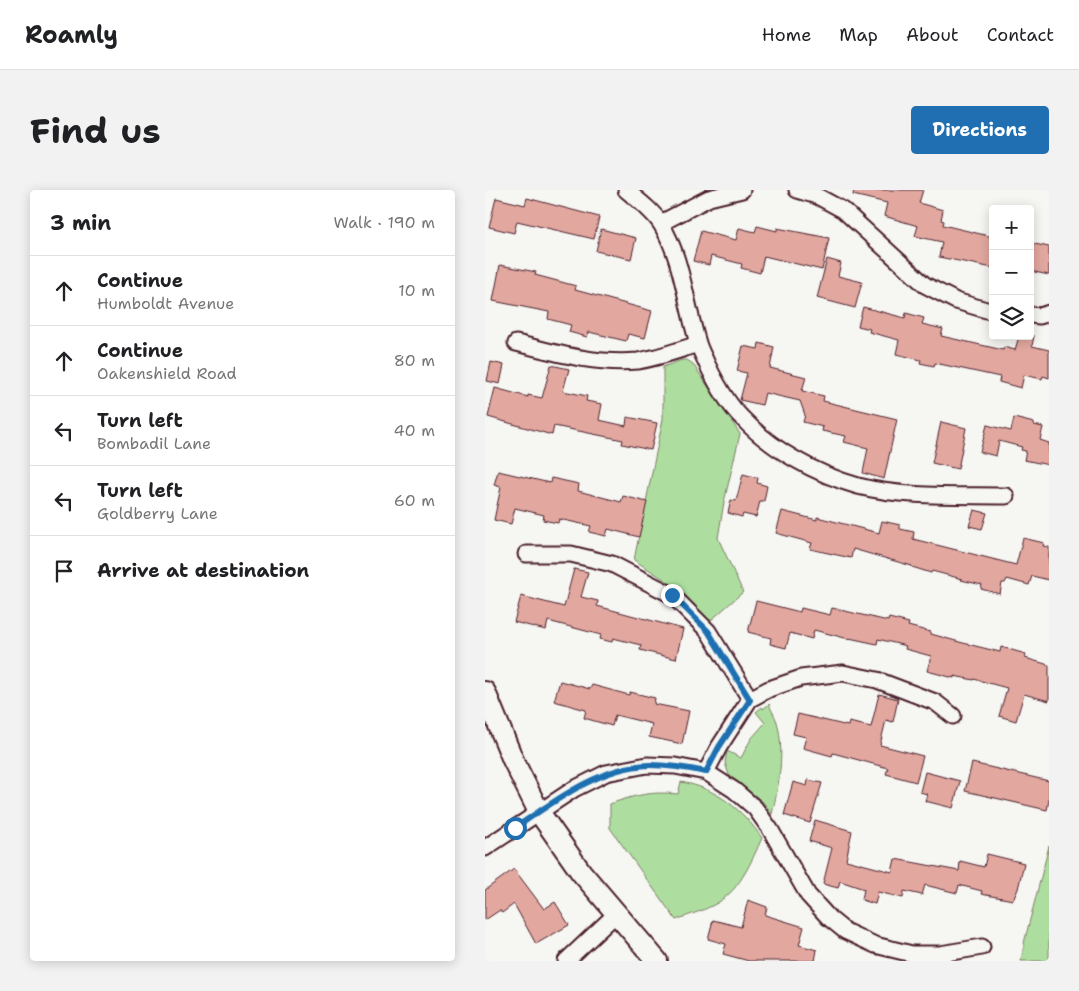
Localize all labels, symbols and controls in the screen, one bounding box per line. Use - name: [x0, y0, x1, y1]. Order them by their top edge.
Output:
- text: Roamly: [25, 19, 118, 51]
- text: Home: [762, 23, 811, 47]
- text: Map: [839, 23, 878, 47]
- text: About: [906, 23, 959, 47]
- text: Contact: [987, 23, 1054, 47]
- button: Directions: [911, 106, 1049, 154]
- text: Find us: [30, 107, 161, 154]
- map controls: [989, 205, 1034, 340]
- button: +: [989, 205, 1034, 250]
- text: 3 min: [50, 209, 111, 237]
- text: Walk · 190 m: [333, 212, 435, 233]
- button: −: [989, 250, 1034, 295]
- text: Continue: [97, 268, 183, 293]
- icon: ahead: [50, 277, 78, 305]
- text: 10 m: [398, 280, 435, 301]
- text: Humboldt Avenue: [97, 293, 234, 314]
- button: layers: [989, 295, 1034, 340]
- text: Continue: [97, 338, 183, 363]
- icon: ahead: [50, 347, 78, 375]
- text: 80 m: [394, 350, 435, 371]
- text: Oakenshield Road: [97, 363, 237, 384]
- text: Turn left: [97, 408, 183, 433]
- icon: left: [50, 417, 78, 445]
- text: 40 m: [393, 420, 435, 441]
- text: Bombadil Lane: [97, 433, 211, 454]
- text: Turn left: [97, 478, 183, 503]
- icon: left: [50, 487, 78, 515]
- text: 60 m: [394, 490, 435, 511]
- text: Goldberry Lane: [97, 503, 218, 524]
- icon: arrive: [50, 557, 78, 585]
- text: Arrive at destination: [97, 558, 309, 583]
- route end: [661, 584, 684, 607]
- route start: [504, 817, 527, 840]

